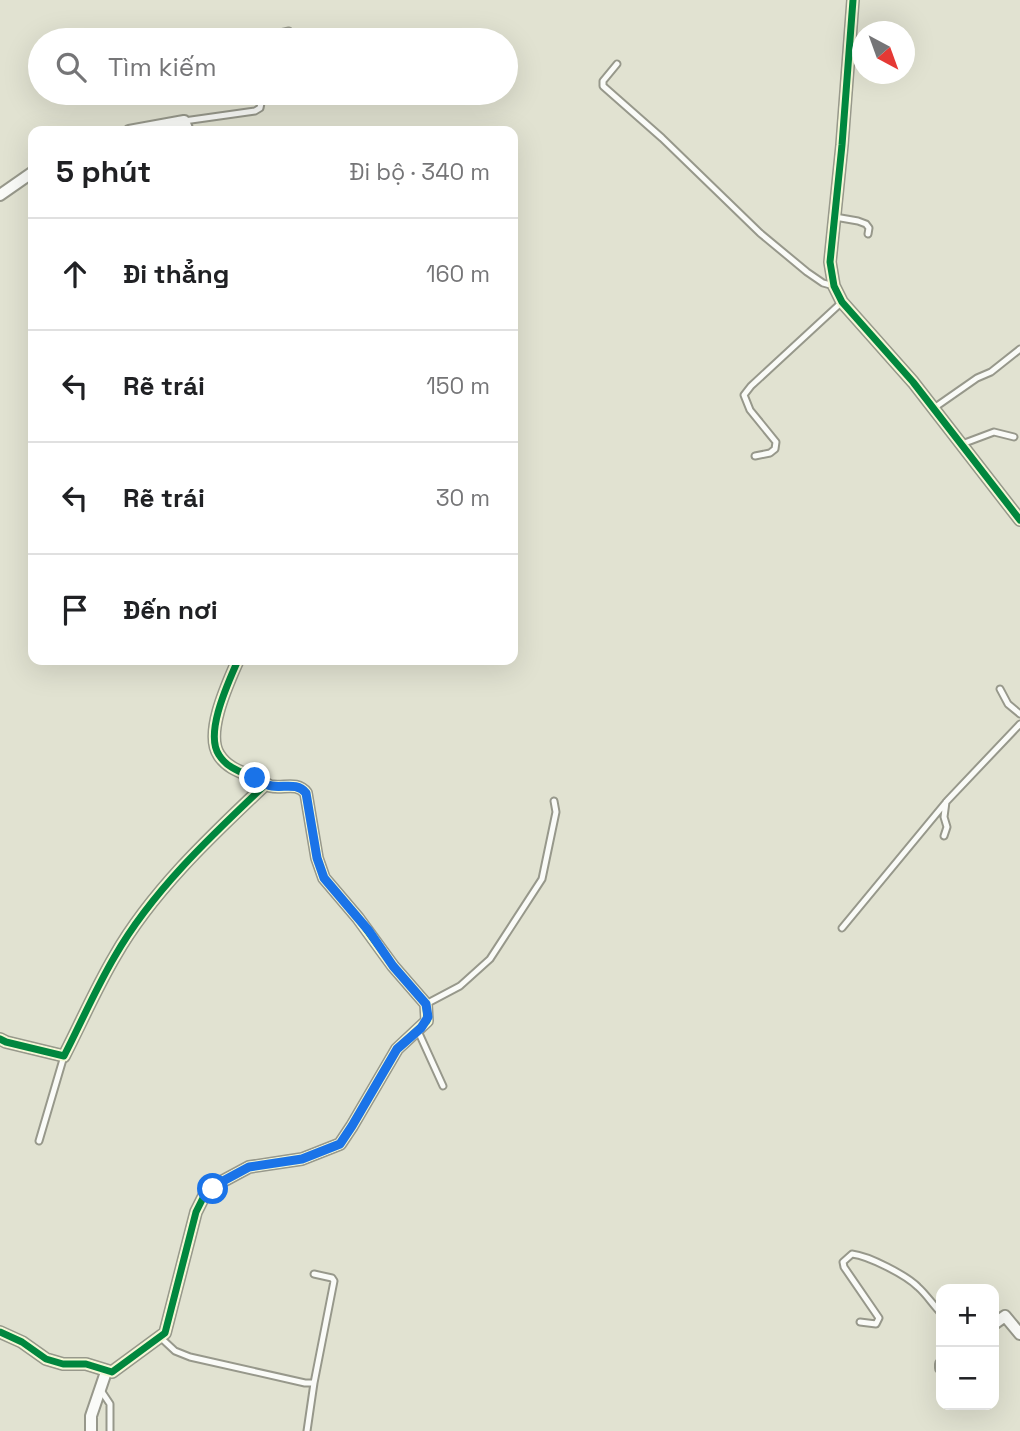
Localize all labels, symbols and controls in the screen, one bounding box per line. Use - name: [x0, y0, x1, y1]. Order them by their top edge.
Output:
- north arrow: [852, 21, 915, 84]
- search box: [28, 28, 518, 105]
- icon: search: [52, 48, 90, 86]
- text: Tìm kiếm: [108, 50, 217, 84]
- text: 5 phút: [56, 152, 151, 191]
- text: Đi bộ · 340 m: [349, 157, 490, 187]
- icon: ahead: [56, 255, 94, 293]
- text: Đi thẳng: [123, 257, 229, 291]
- text: 160 m: [426, 259, 490, 289]
- icon: left: [56, 367, 94, 405]
- text: Rẽ trái: [123, 369, 205, 403]
- text: 150 m: [426, 371, 490, 401]
- icon: left: [56, 479, 94, 517]
- text: Rẽ trái: [123, 481, 205, 515]
- text: 30 m: [436, 483, 490, 513]
- icon: arrive: [56, 591, 94, 629]
- text: Đến nơi: [123, 593, 218, 627]
- route end: [239, 762, 270, 793]
- route start: [197, 1173, 228, 1204]
- map controls: [936, 1284, 999, 1410]
- button: +: [936, 1284, 999, 1347]
- button: −: [936, 1347, 999, 1410]

